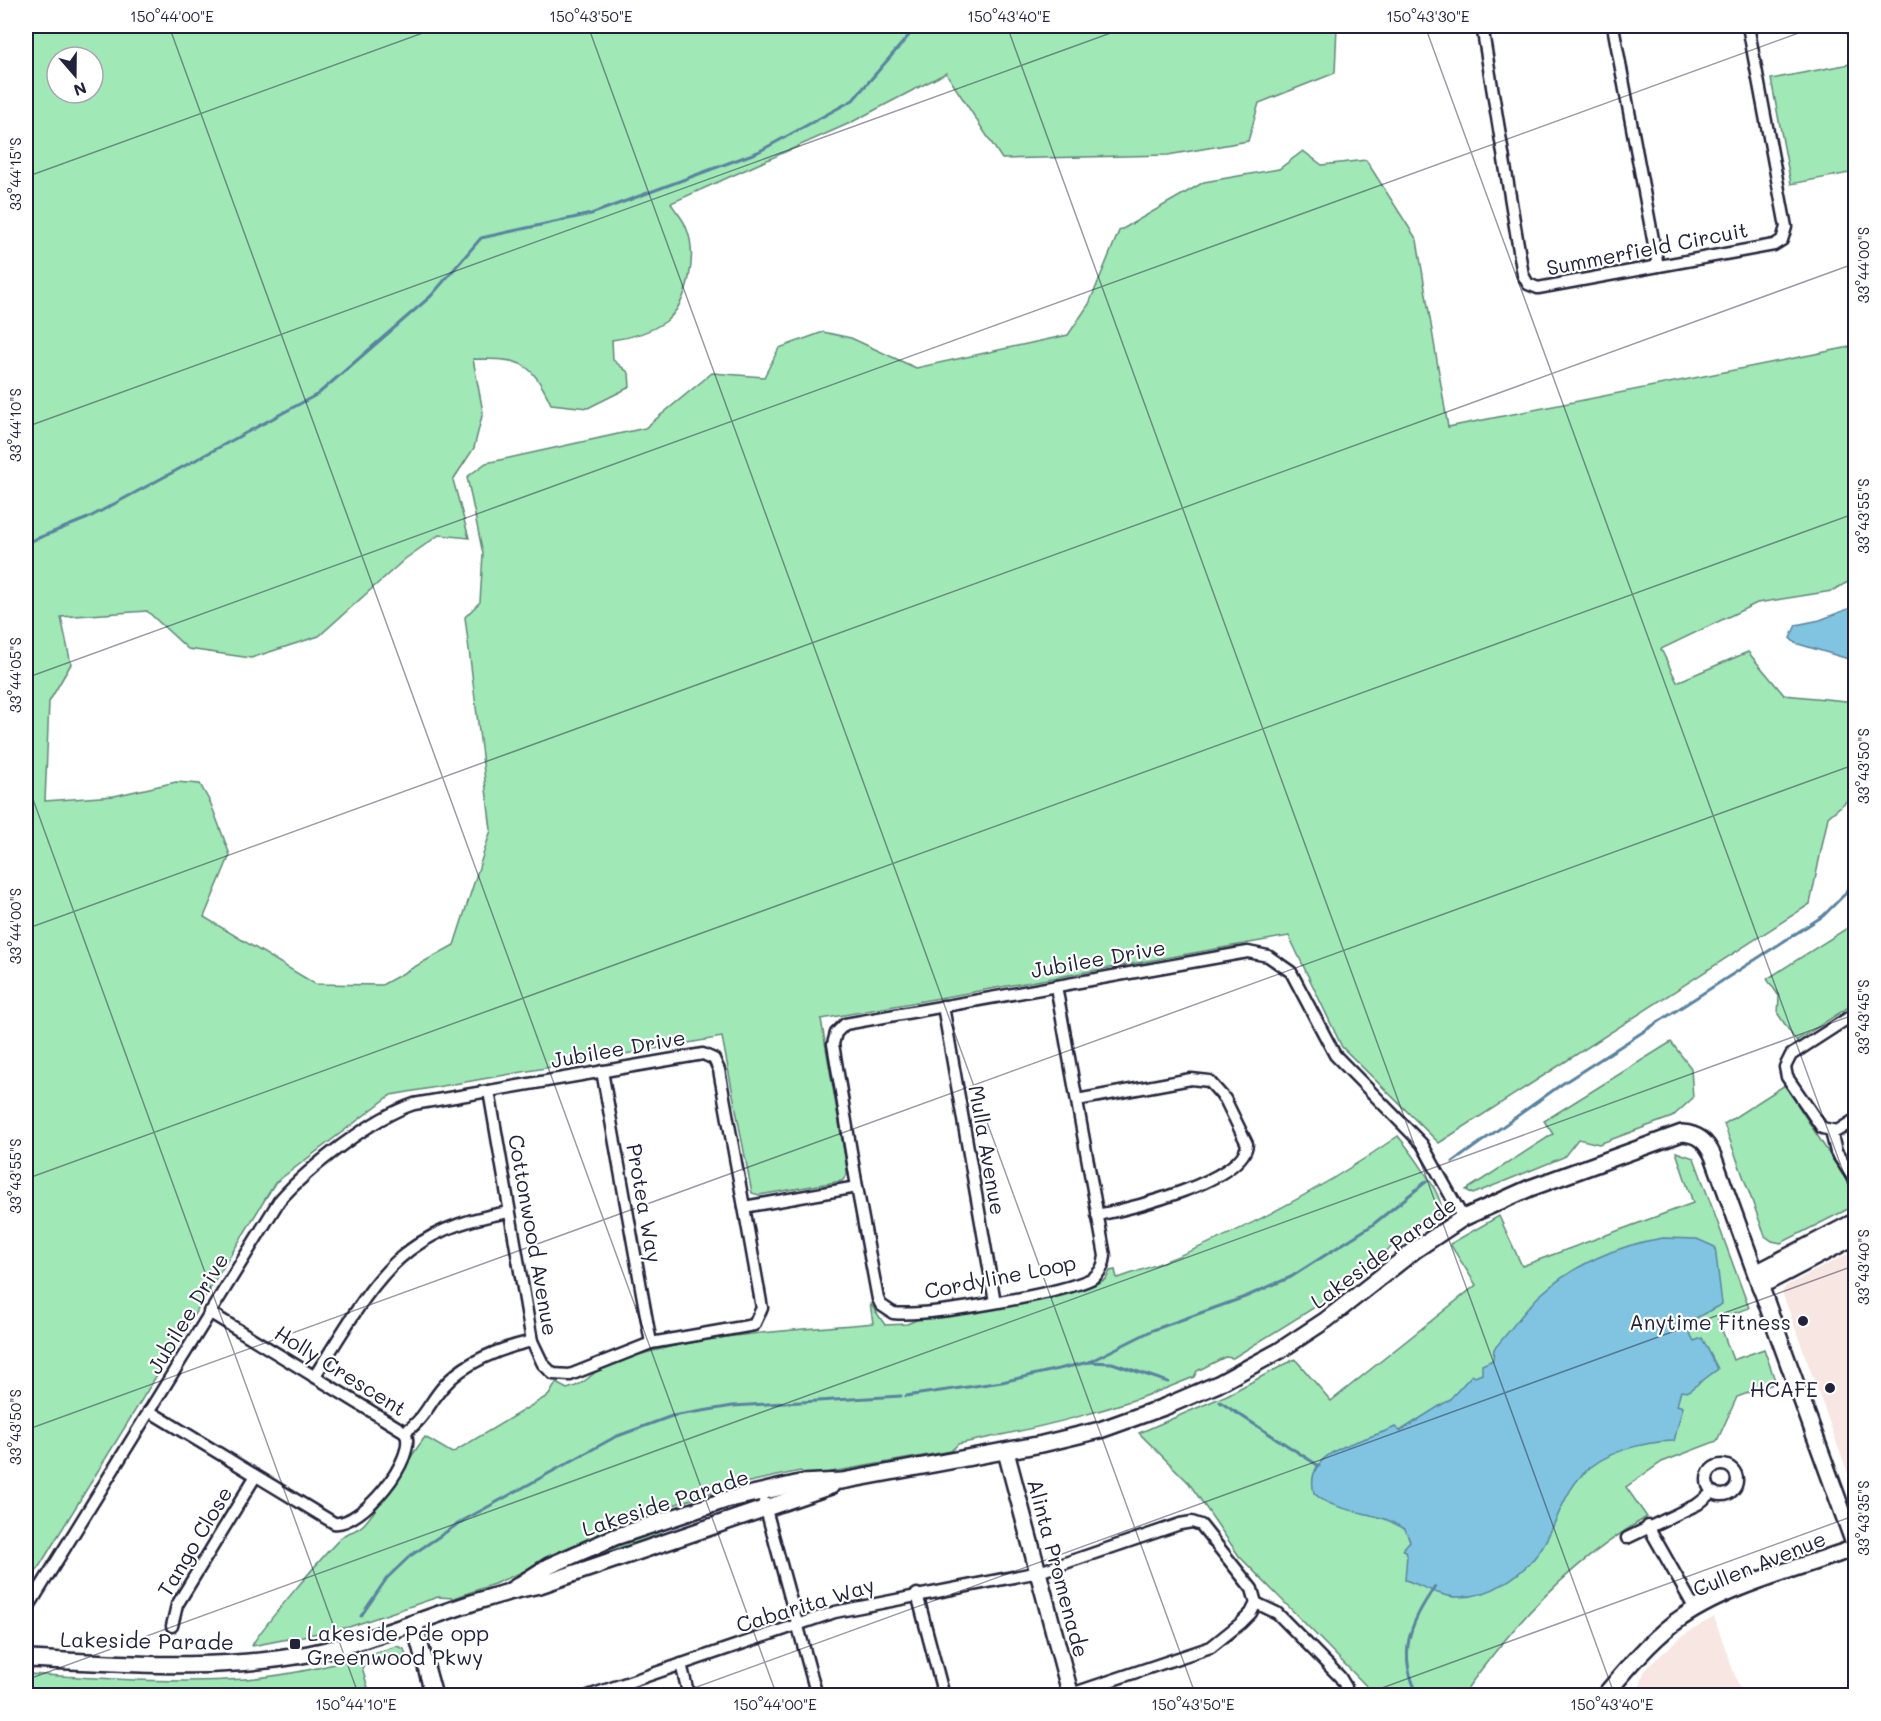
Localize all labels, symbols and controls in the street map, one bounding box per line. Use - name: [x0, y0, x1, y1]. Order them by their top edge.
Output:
- text: 150°44'00"E: [130, 6, 214, 26]
- text: 150°43'50"E: [549, 6, 633, 26]
- text: 150°43'40"E: [967, 6, 1051, 26]
- text: 150°43'30"E: [1386, 6, 1470, 26]
- north arrow: [45, 45, 105, 105]
- text: N: [71, 78, 90, 102]
- text: 33°44'15"S: [5, 137, 25, 211]
- street label: Summerfield Circuit: [1544, 215, 1750, 281]
- text: 33°44'00"S: [1853, 227, 1873, 303]
- text: 33°44'10"S: [5, 388, 25, 462]
- text: 33°43'55"S: [1853, 478, 1873, 554]
- text: 33°44'05"S: [5, 637, 25, 713]
- text: 33°43'50"S: [1853, 728, 1873, 804]
- text: 33°44'00"S: [5, 888, 25, 964]
- street label: Jubilee Drive: [1029, 933, 1167, 983]
- text: 33°43'45"S: [1853, 979, 1873, 1055]
- street label: Jubilee Drive: [549, 1023, 687, 1073]
- street label: Mulla Avenue: [963, 1083, 1013, 1217]
- street label: Cottonwood Avenue: [503, 1132, 565, 1338]
- text: 33°43'55"S: [5, 1138, 25, 1214]
- street label: Protea Way: [621, 1141, 669, 1265]
- street label: Lakeside Parade: [1305, 1190, 1461, 1314]
- text: 33°43'40"S: [1853, 1229, 1873, 1305]
- street label: Jubilee Drive: [140, 1248, 234, 1378]
- street label: Cordyline Loop: [922, 1248, 1078, 1304]
- place label: Anytime Fitness: [1629, 1308, 1791, 1335]
- marker: Anytime Fitness: [1796, 1314, 1810, 1328]
- street label: Holly Crescent: [270, 1319, 412, 1421]
- place label: HCAFE: [1750, 1375, 1818, 1402]
- marker: HCAFE: [1823, 1381, 1837, 1395]
- text: 33°43'50"S: [5, 1389, 25, 1465]
- street label: Lakeside Parade: [578, 1462, 752, 1542]
- street label: Alinta Promenade: [1022, 1476, 1096, 1660]
- text: 33°43'35"S: [1853, 1480, 1873, 1556]
- street label: Tango Close: [151, 1481, 237, 1601]
- street label: Cullen Avenue: [1689, 1524, 1829, 1602]
- street label: Cabarita Way: [733, 1570, 877, 1638]
- place label: Lakeside Pde opp Greenwood Pkwy: [307, 1619, 489, 1670]
- street label: Lakeside Parade: [60, 1625, 234, 1655]
- marker: Lakeside Pde opp Greenwood Pkwy: [288, 1637, 302, 1651]
- text: 150°44'10"E: [315, 1694, 397, 1714]
- text: 150°44'00"E: [733, 1694, 817, 1714]
- text: 150°43'50"E: [1151, 1694, 1235, 1714]
- text: 150°43'40"E: [1570, 1694, 1654, 1714]

